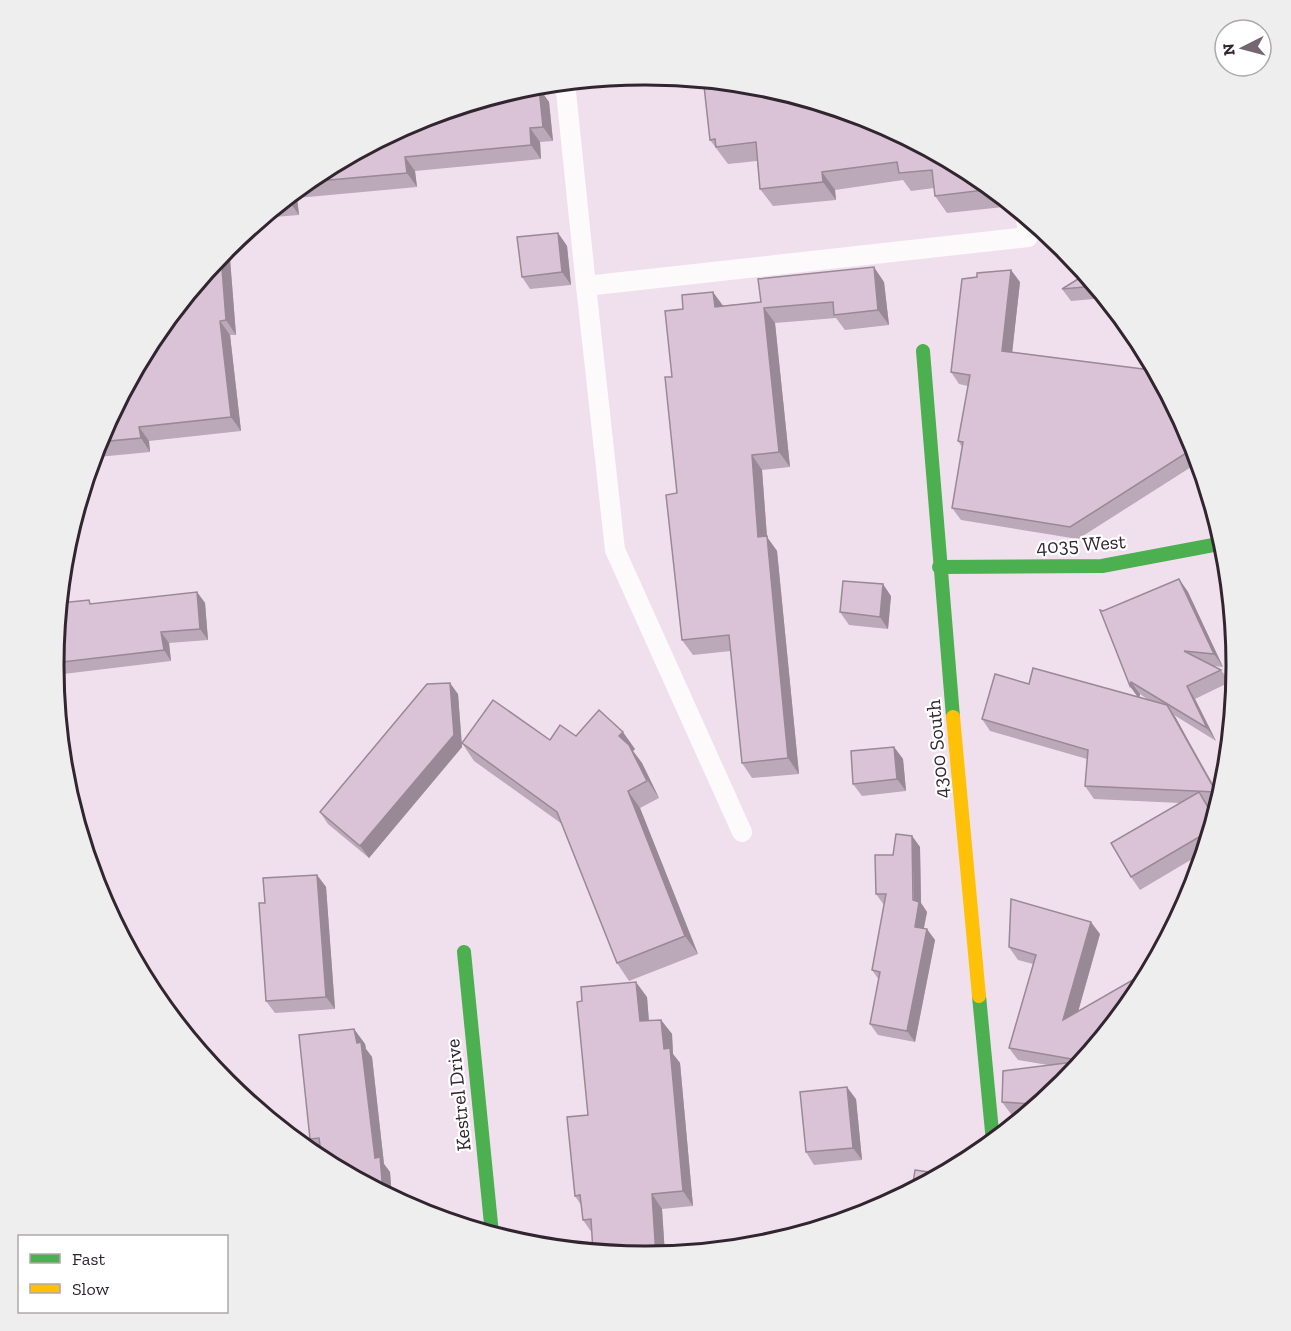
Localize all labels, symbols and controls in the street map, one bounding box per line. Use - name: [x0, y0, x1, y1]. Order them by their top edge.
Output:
- north arrow: [1213, 18, 1273, 78]
- text: N: [1218, 42, 1239, 57]
- street label: 4035 West: [1035, 529, 1127, 559]
- street label: 4300 South: [921, 698, 953, 799]
- street label: Kestrel Drive: [440, 1038, 476, 1152]
- legend: [18, 1235, 228, 1313]
- text: Fast: [72, 1248, 105, 1270]
- text: Slow: [72, 1278, 109, 1300]

